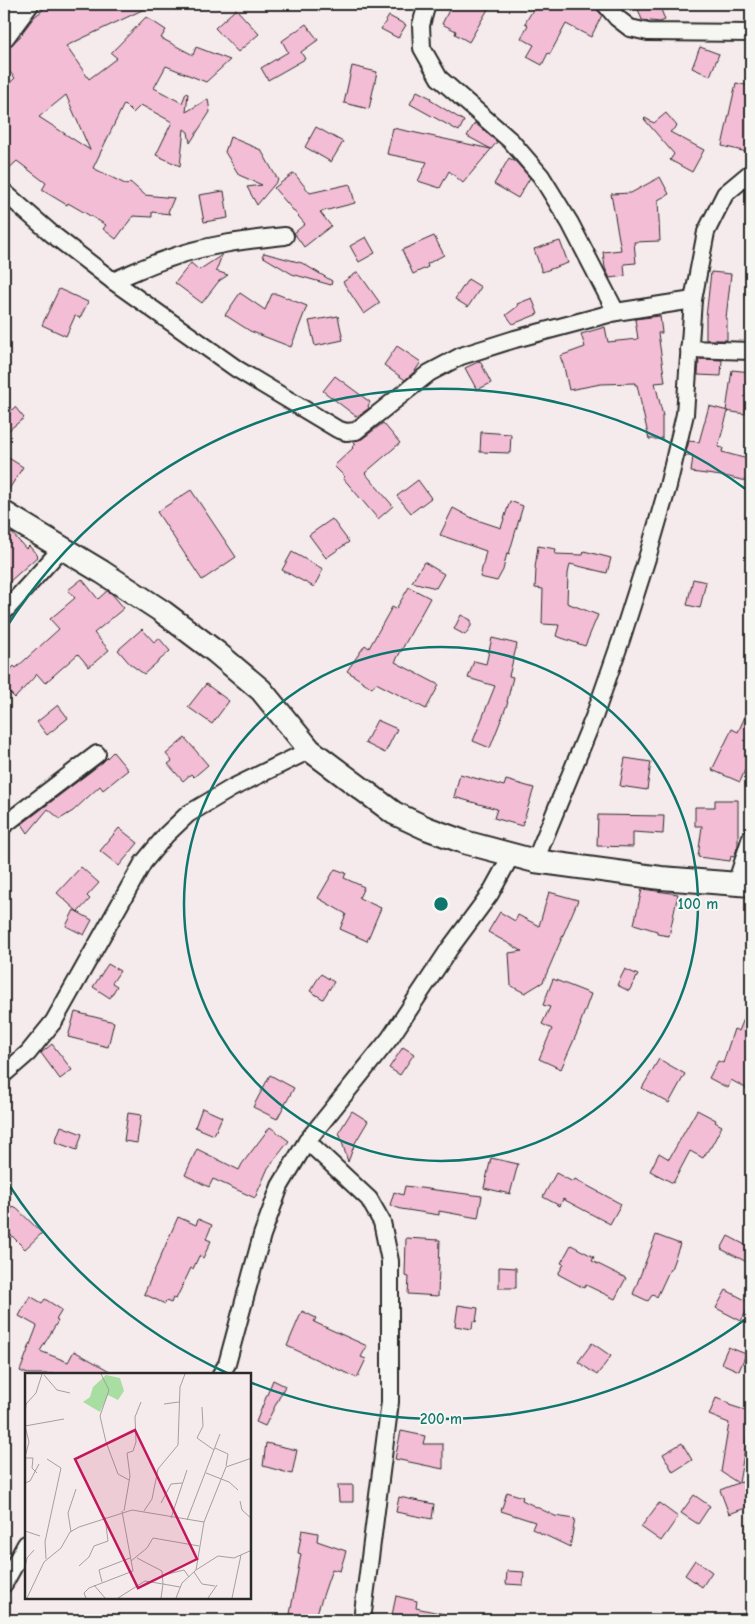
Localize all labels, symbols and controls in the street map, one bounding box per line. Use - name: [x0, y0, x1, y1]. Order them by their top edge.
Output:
- centre of rings: [432, 895, 450, 913]
- text: 100 m: [678, 895, 718, 913]
- inset map: [25, 1373, 251, 1599]
- text: 200 m: [420, 1410, 462, 1428]

